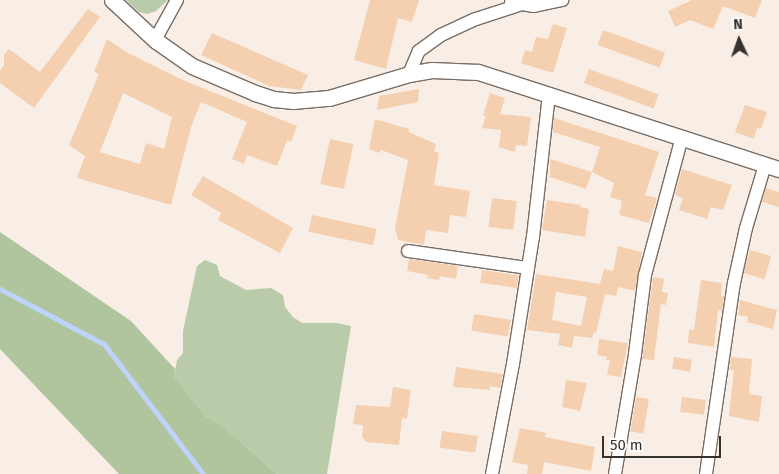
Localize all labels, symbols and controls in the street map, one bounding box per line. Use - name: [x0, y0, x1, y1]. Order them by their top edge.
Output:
- north arrow: [714, 15, 764, 65]
- text: N: [733, 16, 743, 33]
- scale bar: [604, 426, 723, 458]
- text: 50 m: [610, 436, 643, 454]

